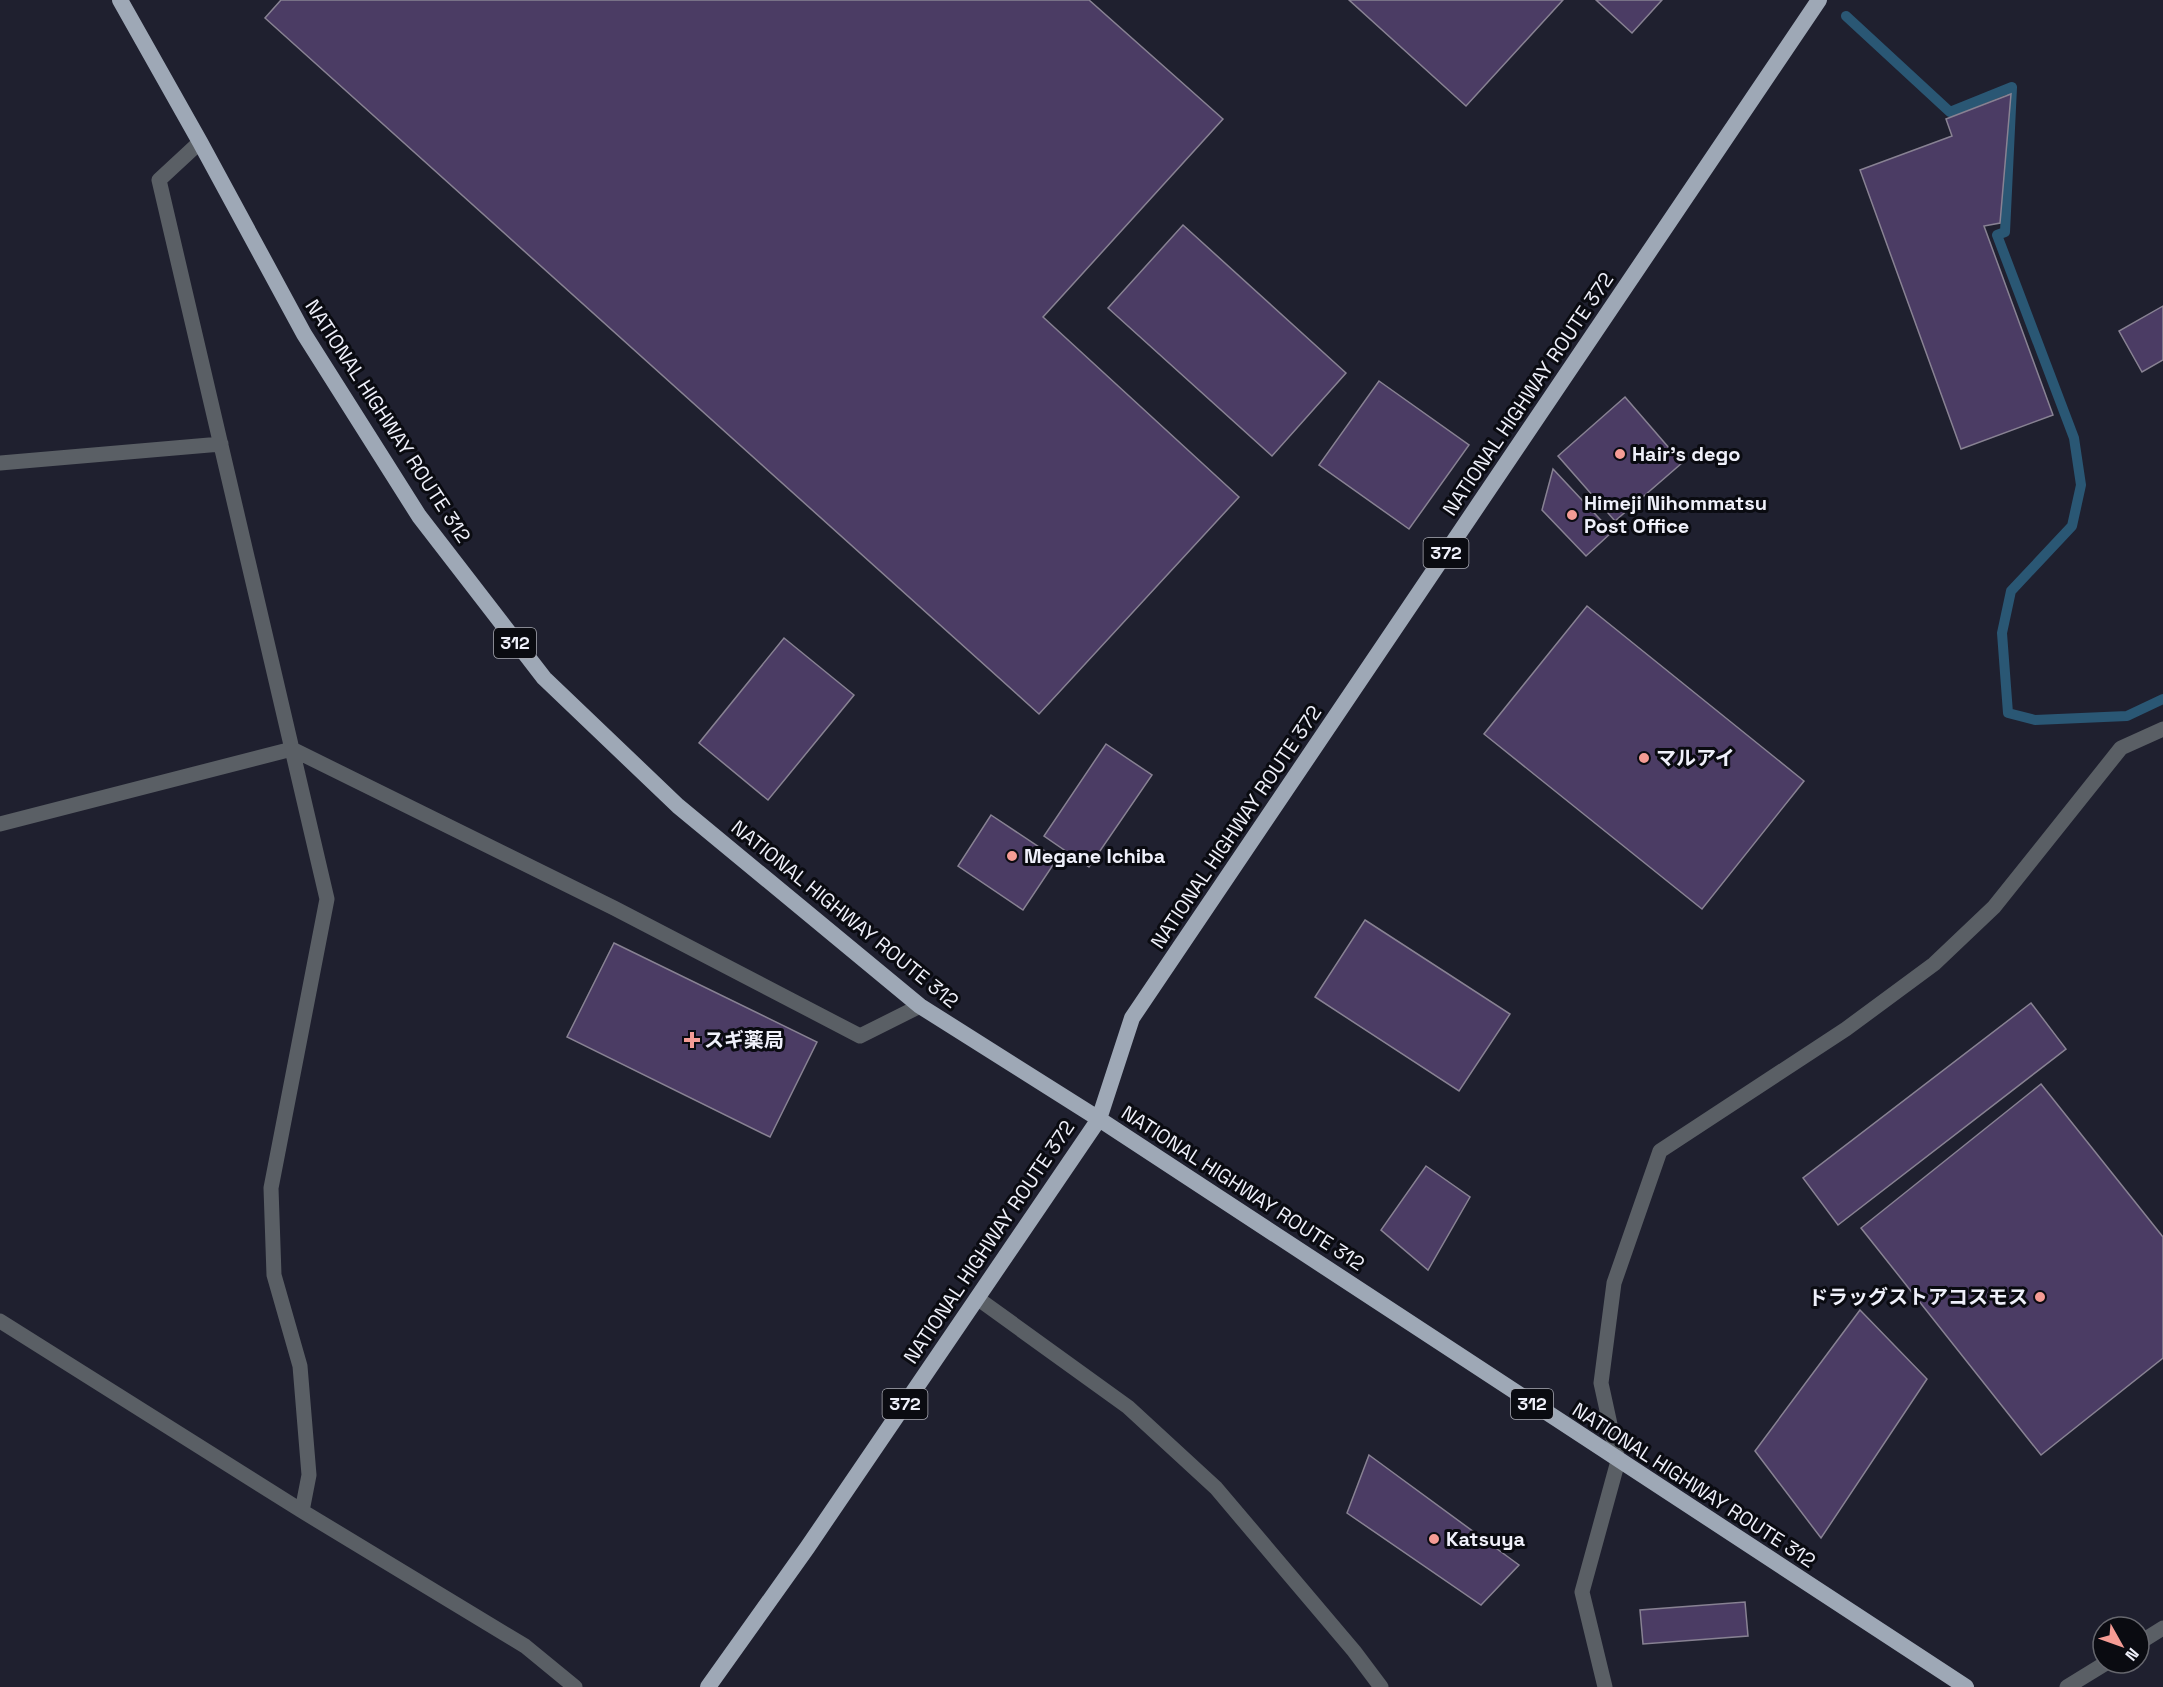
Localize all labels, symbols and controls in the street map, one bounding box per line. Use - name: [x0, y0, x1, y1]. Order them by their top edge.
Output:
- street label: NATIONAL HIGHWAY ROUTE 372: [1437, 267, 1619, 521]
- street label: NATIONAL HIGHWAY ROUTE 312: [299, 294, 477, 548]
- place label: Hair’s dego: [1632, 441, 1740, 467]
- marker: Hair’s dego: [1613, 447, 1627, 461]
- place label: Himeji Nihommatsu Post Office: [1584, 490, 1767, 539]
- marker: Himeji Nihommatsu Post Office: [1565, 508, 1579, 522]
- road number: 372: [1424, 538, 1468, 568]
- road number: 312: [494, 628, 536, 658]
- street label: NATIONAL HIGHWAY ROUTE 372: [1145, 700, 1327, 954]
- place label: マルアイ: [1656, 745, 1735, 771]
- marker: マルアイ: [1637, 751, 1651, 765]
- street label: NATIONAL HIGHWAY ROUTE 312: [726, 814, 964, 1014]
- place label: Megane Ichiba: [1024, 843, 1166, 869]
- marker: Megane Ichiba: [1005, 849, 1019, 863]
- place label: スギ薬局: [704, 1027, 784, 1053]
- marker: スギ薬局: [685, 1033, 699, 1047]
- street label: NATIONAL HIGHWAY ROUTE 312: [1116, 1099, 1370, 1277]
- street label: NATIONAL HIGHWAY ROUTE 372: [898, 1115, 1080, 1369]
- place label: ドラッグストアコスモス: [1808, 1284, 2028, 1310]
- marker: ドラッグストアコスモス: [2033, 1290, 2047, 1304]
- road number: 372: [882, 1389, 928, 1419]
- road number: 312: [1511, 1389, 1553, 1419]
- street label: NATIONAL HIGHWAY ROUTE 312: [1567, 1396, 1821, 1574]
- place label: Katsuya: [1446, 1526, 1526, 1552]
- marker: Katsuya: [1427, 1532, 1441, 1546]
- north arrow: [2091, 1615, 2151, 1675]
- text: N: [2121, 1643, 2144, 1665]

